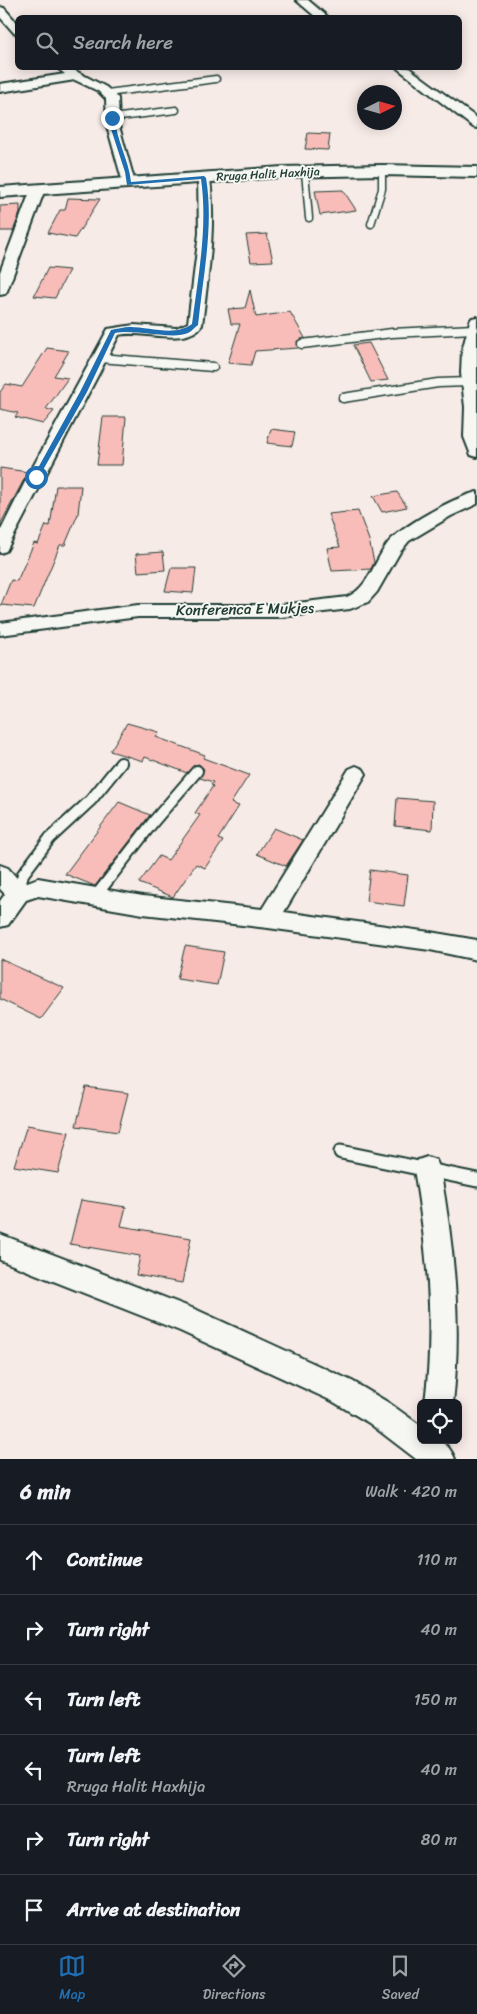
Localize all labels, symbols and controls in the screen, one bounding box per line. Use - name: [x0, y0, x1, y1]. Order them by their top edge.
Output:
- search box: [15, 15, 462, 70]
- text: Search here: [73, 26, 173, 59]
- icon: search: [33, 29, 61, 57]
- north arrow: [357, 85, 402, 130]
- route end: [101, 107, 124, 130]
- street label: Rruga Halit Haxhija: [216, 160, 320, 188]
- route start: [25, 466, 48, 489]
- street label: Konferenca E Mukjes: [176, 595, 315, 623]
- map controls: [417, 1399, 462, 1444]
- button: locate: [417, 1399, 462, 1444]
- text: 6 min: [20, 1473, 71, 1511]
- text: Walk · 420 m: [365, 1477, 457, 1506]
- text: Continue: [67, 1543, 143, 1576]
- text: 110 m: [417, 1545, 457, 1574]
- icon: ahead: [20, 1546, 48, 1574]
- text: Turn right: [67, 1613, 149, 1646]
- text: 40 m: [420, 1615, 457, 1644]
- icon: right: [20, 1616, 48, 1644]
- text: Turn left: [67, 1683, 140, 1716]
- text: 150 m: [414, 1685, 457, 1714]
- icon: left: [20, 1686, 48, 1714]
- text: Turn left: [67, 1739, 140, 1772]
- text: 40 m: [420, 1755, 457, 1784]
- icon: left: [20, 1756, 48, 1784]
- text: Rruga Halit Haxhija: [67, 1772, 205, 1801]
- text: Turn right: [67, 1823, 149, 1856]
- text: 80 m: [421, 1825, 457, 1854]
- icon: right: [20, 1826, 48, 1854]
- text: Arrive at destination: [67, 1893, 240, 1926]
- icon: arrive: [20, 1896, 48, 1924]
- tab: Map: [58, 1952, 86, 2007]
- tab: Directions: [203, 1952, 265, 2007]
- tab: Saved: [382, 1952, 419, 2007]

